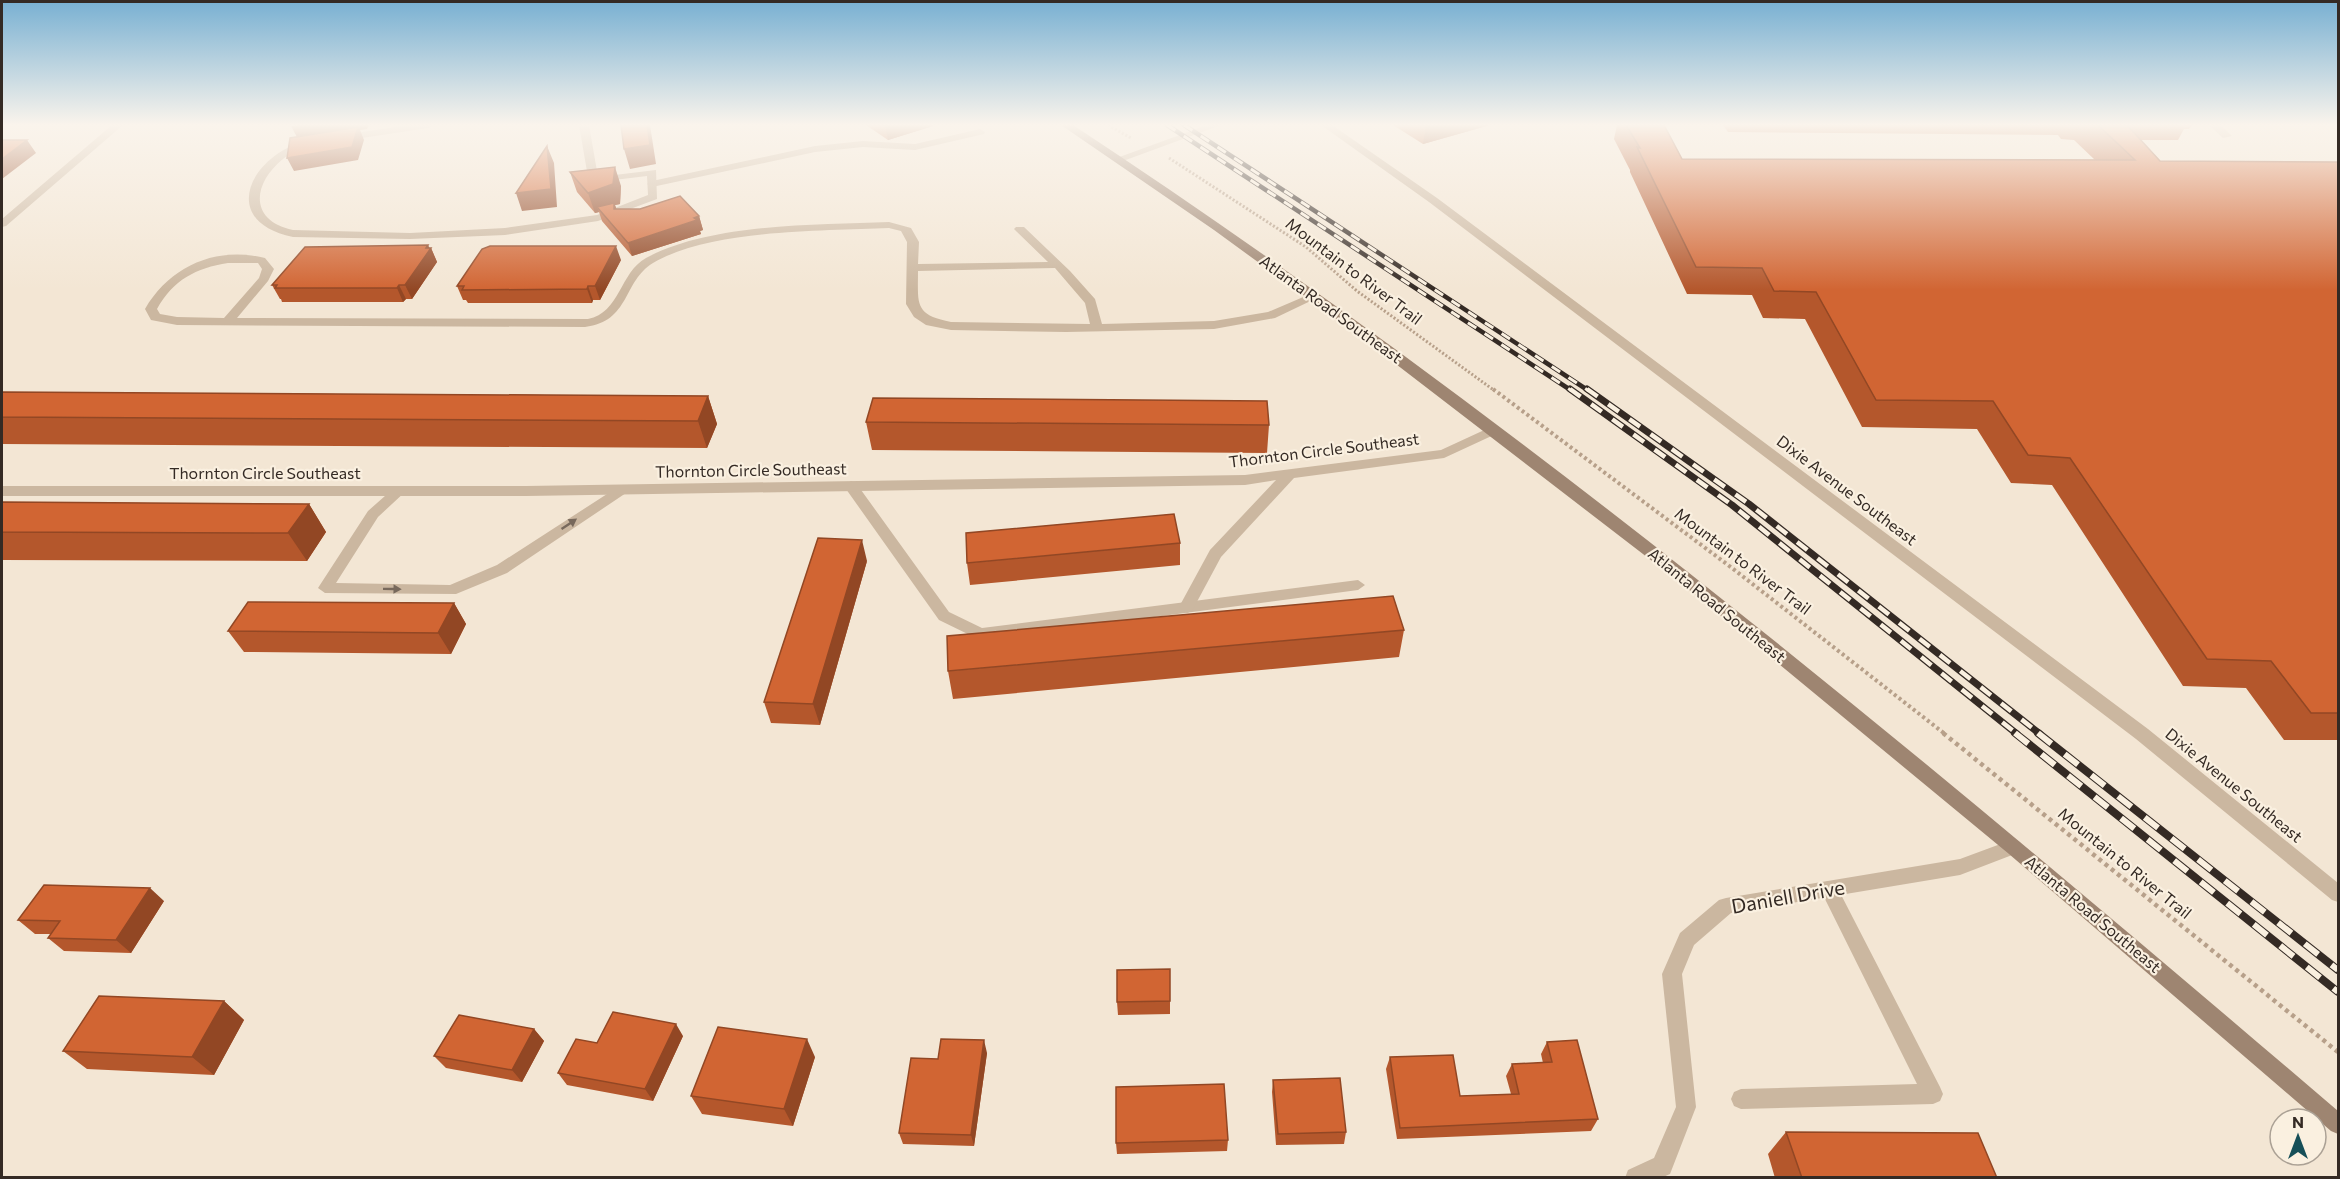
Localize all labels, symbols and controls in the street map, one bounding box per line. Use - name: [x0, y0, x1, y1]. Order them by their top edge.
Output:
- street label: Mountain to River Trail: [1282, 213, 1426, 328]
- street label: Atlanta Road Southeast: [1256, 251, 1406, 367]
- street label: Thornton Circle Southeast: [1228, 428, 1421, 471]
- street label: Dixie Avenue Southeast: [1773, 431, 1922, 549]
- street label: Thornton Circle Southeast: [655, 458, 847, 481]
- street label: Thornton Circle Southeast: [169, 463, 361, 482]
- street label: Mountain to River Trail: [1671, 503, 1815, 618]
- one-way arrow: [561, 519, 577, 530]
- street label: Atlanta Road Southeast: [1645, 543, 1790, 666]
- one-way arrow: [382, 584, 401, 594]
- street label: Dixie Avenue Southeast: [2162, 724, 2307, 846]
- street label: Mountain to River Trail: [2055, 803, 2196, 922]
- street label: Atlanta Road Southeast: [2022, 851, 2165, 976]
- street label: Daniell Drive: [1729, 874, 1846, 918]
- north arrow: [2268, 1107, 2328, 1167]
- text: N: [2292, 1112, 2304, 1131]

